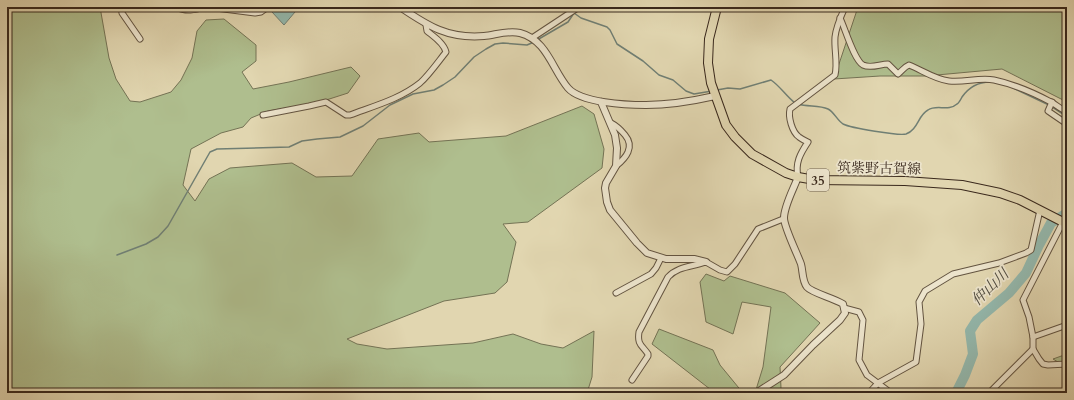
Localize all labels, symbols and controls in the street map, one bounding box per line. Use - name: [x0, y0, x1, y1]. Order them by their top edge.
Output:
- street label: 筑紫野古賀線: [837, 158, 921, 179]
- road number: 35: [807, 169, 829, 191]
- water label: 仲山川: [967, 263, 1015, 310]

